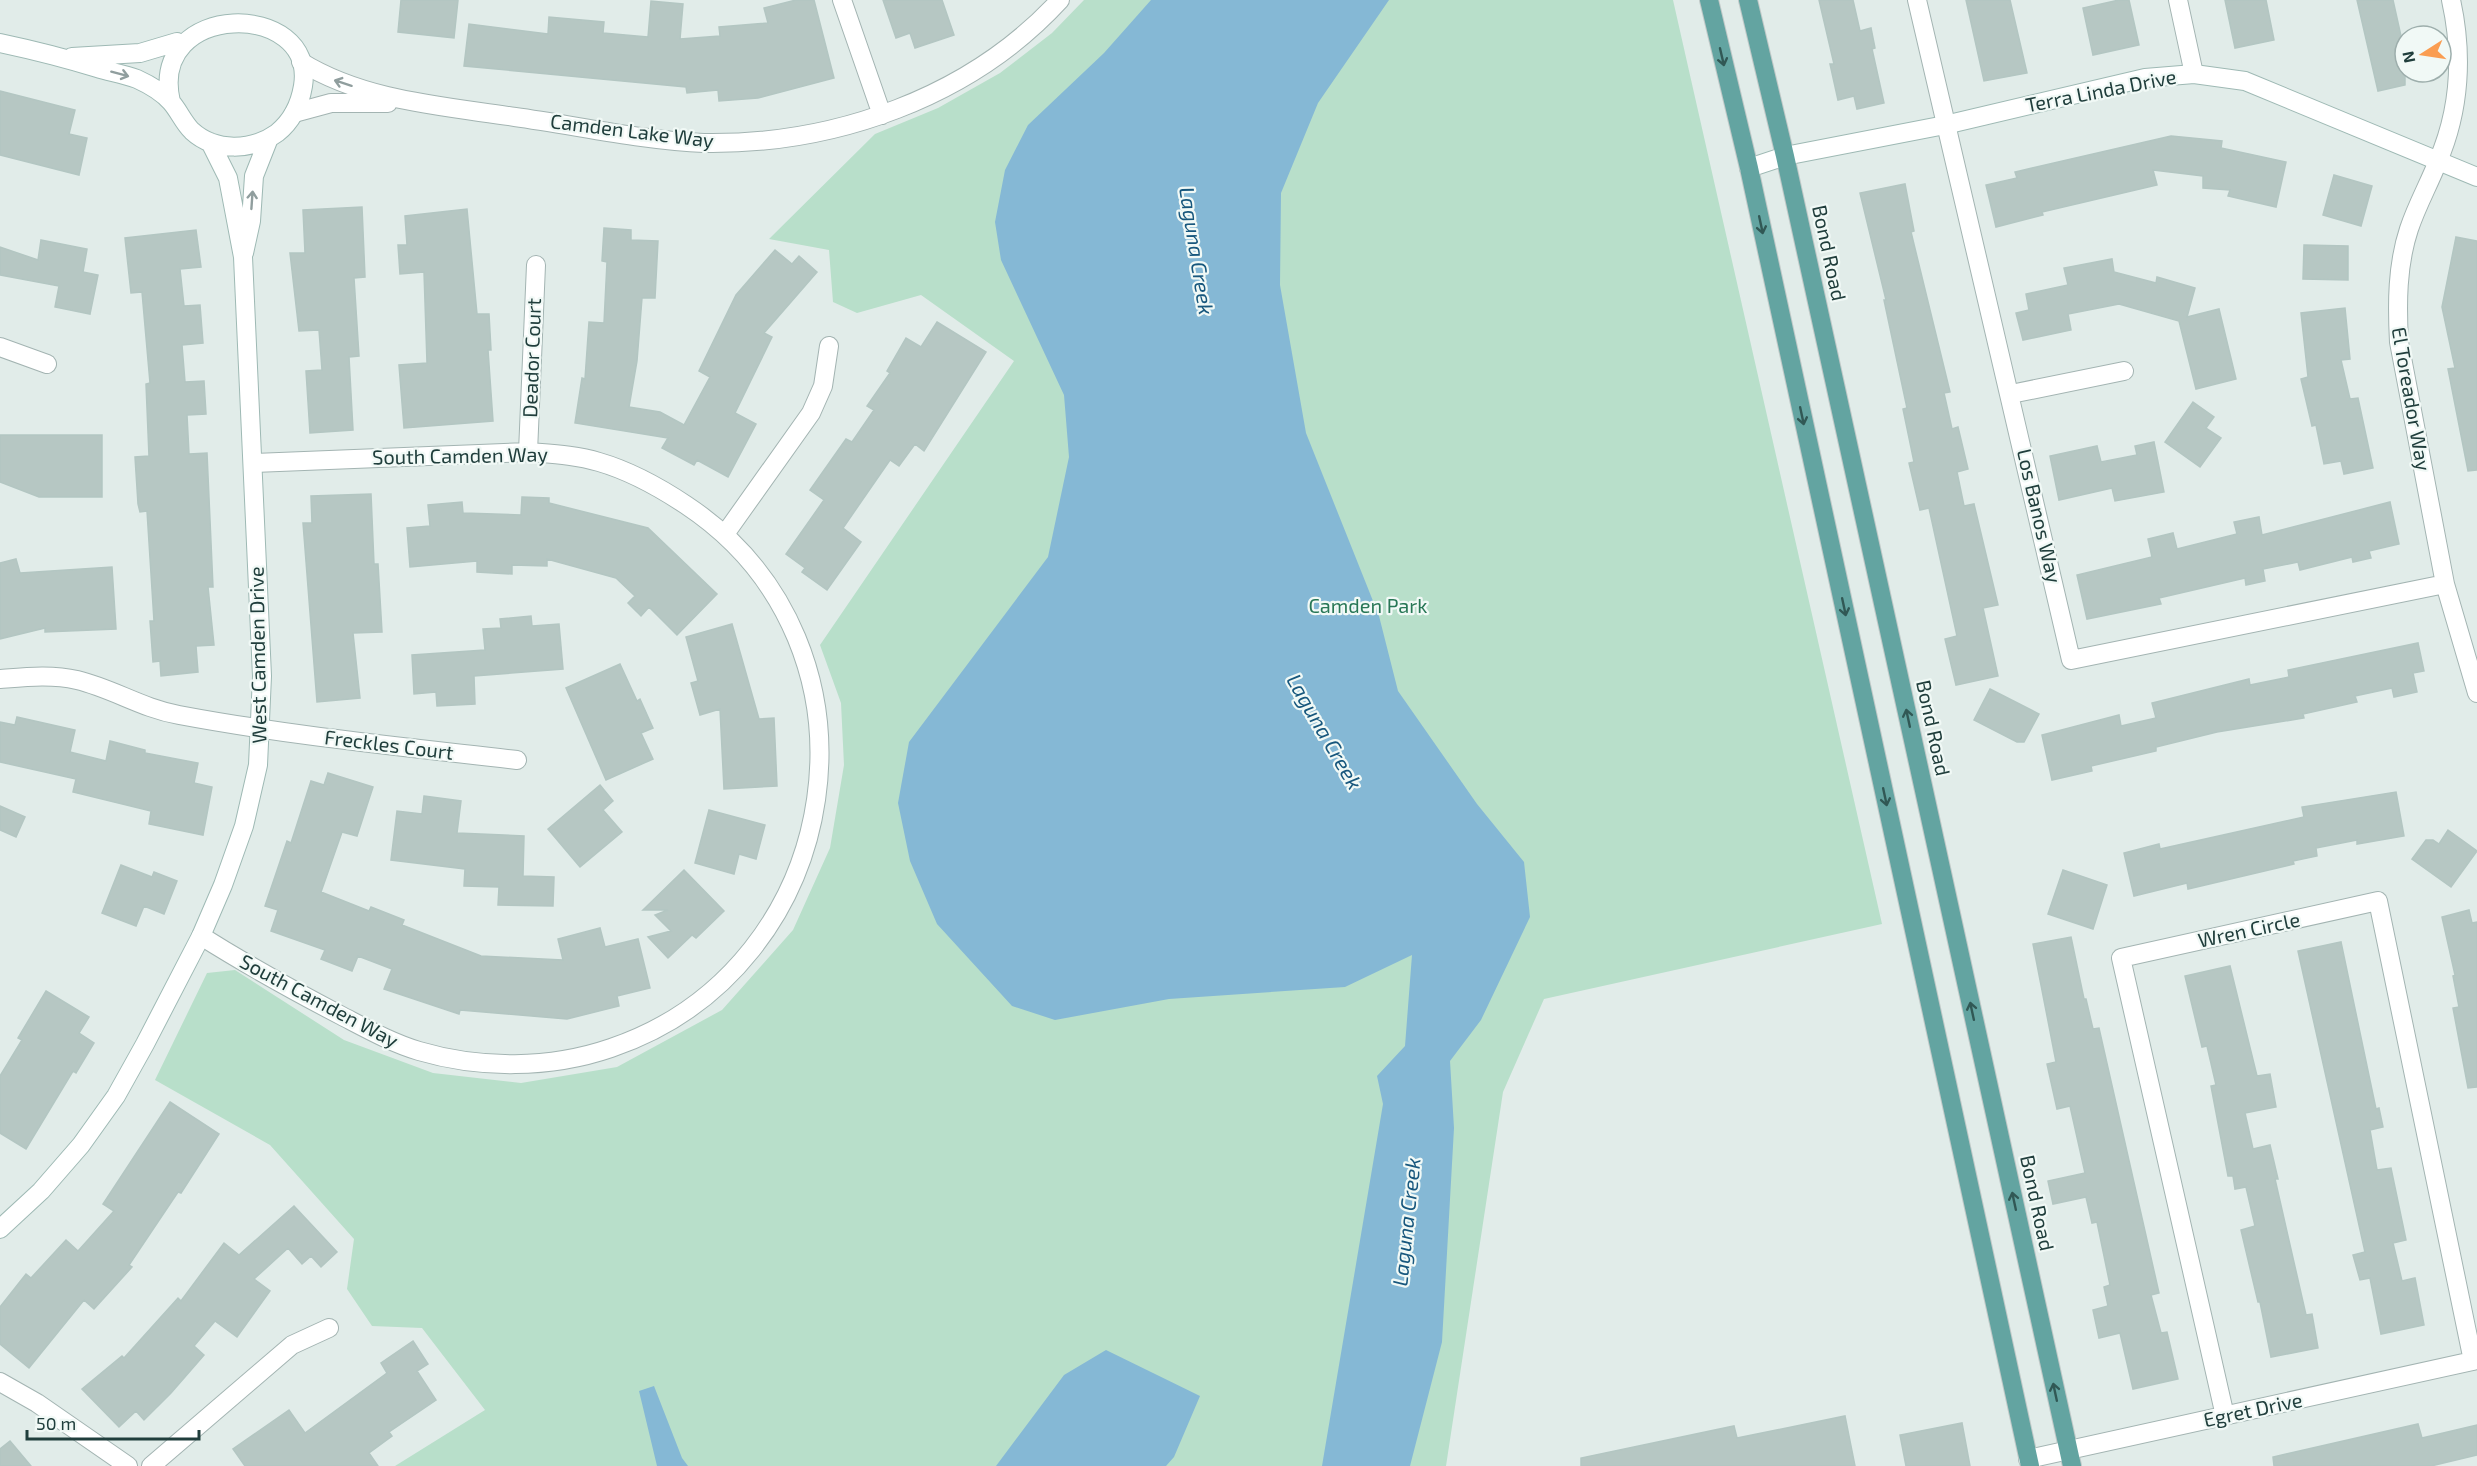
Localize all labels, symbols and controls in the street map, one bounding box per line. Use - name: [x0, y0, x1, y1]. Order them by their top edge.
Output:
- north arrow: [2393, 24, 2453, 84]
- one-way arrow: [1717, 47, 1729, 66]
- text: N: [2397, 50, 2418, 65]
- street label: Terra Linda Drive: [2024, 64, 2178, 116]
- one-way arrow: [110, 69, 129, 81]
- one-way arrow: [333, 77, 352, 88]
- street label: Camden Lake Way: [549, 108, 716, 152]
- water label: Laguna Creek: [1175, 185, 1220, 317]
- one-way arrow: [247, 190, 258, 210]
- street label: Bond Road: [1808, 203, 1852, 303]
- one-way arrow: [1756, 215, 1767, 235]
- street label: Deador Court: [517, 297, 545, 418]
- street label: El Toreador Way: [2388, 325, 2437, 473]
- one-way arrow: [1797, 406, 1809, 425]
- street label: South Camden Way: [372, 441, 549, 469]
- street label: Los Banos Way: [2013, 446, 2067, 586]
- street label: West Camden Drive: [243, 566, 271, 744]
- park label: Camden Park: [1308, 593, 1428, 617]
- one-way arrow: [1839, 596, 1850, 616]
- water label: Laguna Creek: [1282, 669, 1368, 793]
- street label: Bond Road: [1912, 678, 1956, 778]
- one-way arrow: [1902, 708, 1913, 728]
- street label: Freckles Court: [323, 724, 455, 764]
- one-way arrow: [1880, 787, 1891, 806]
- street label: Wren Circle: [2195, 906, 2302, 952]
- street label: South Camden Way: [236, 948, 403, 1052]
- one-way arrow: [1966, 1001, 1977, 1021]
- street label: Bond Road: [2016, 1153, 2060, 1253]
- water label: Laguna Creek: [1386, 1156, 1425, 1287]
- one-way arrow: [2008, 1192, 2019, 1211]
- one-way arrow: [2049, 1382, 2061, 1401]
- street label: Egret Drive: [2201, 1387, 2304, 1431]
- scale bar: [27, 1403, 200, 1441]
- text: 50 m: [36, 1412, 76, 1434]

